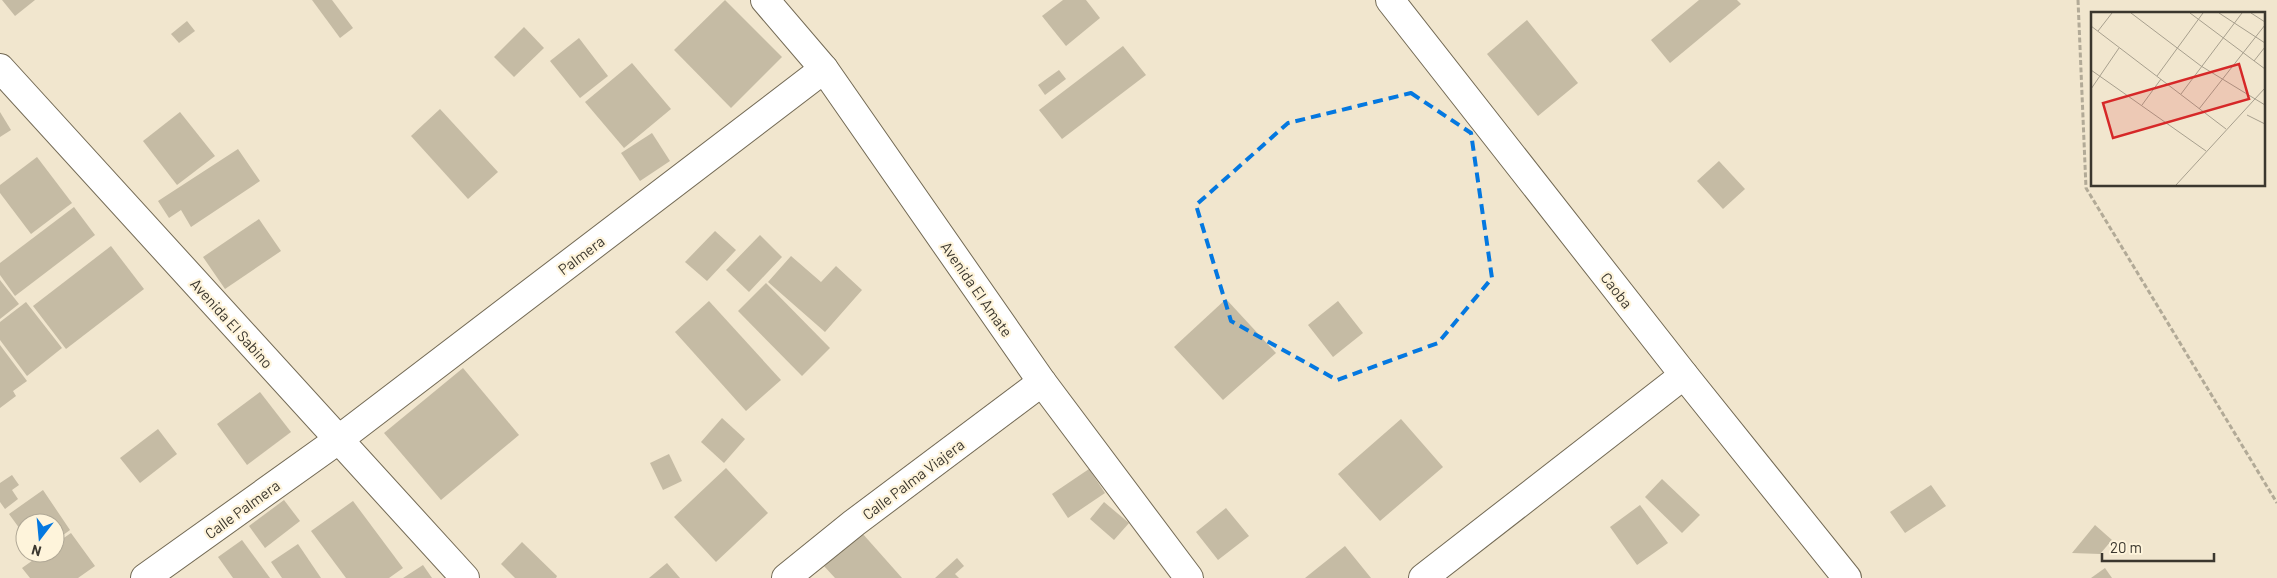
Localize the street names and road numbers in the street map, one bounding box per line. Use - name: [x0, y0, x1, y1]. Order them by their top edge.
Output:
- street label: Palmera: [554, 232, 608, 278]
- street label: Avenida El Amate: [937, 238, 1017, 340]
- street label: Caoba: [1597, 268, 1637, 312]
- street label: Avenida El Sabino: [187, 274, 277, 372]
- street label: Calle Palma Viajera: [859, 435, 967, 523]
- street label: Calle Palmera: [201, 476, 283, 542]

